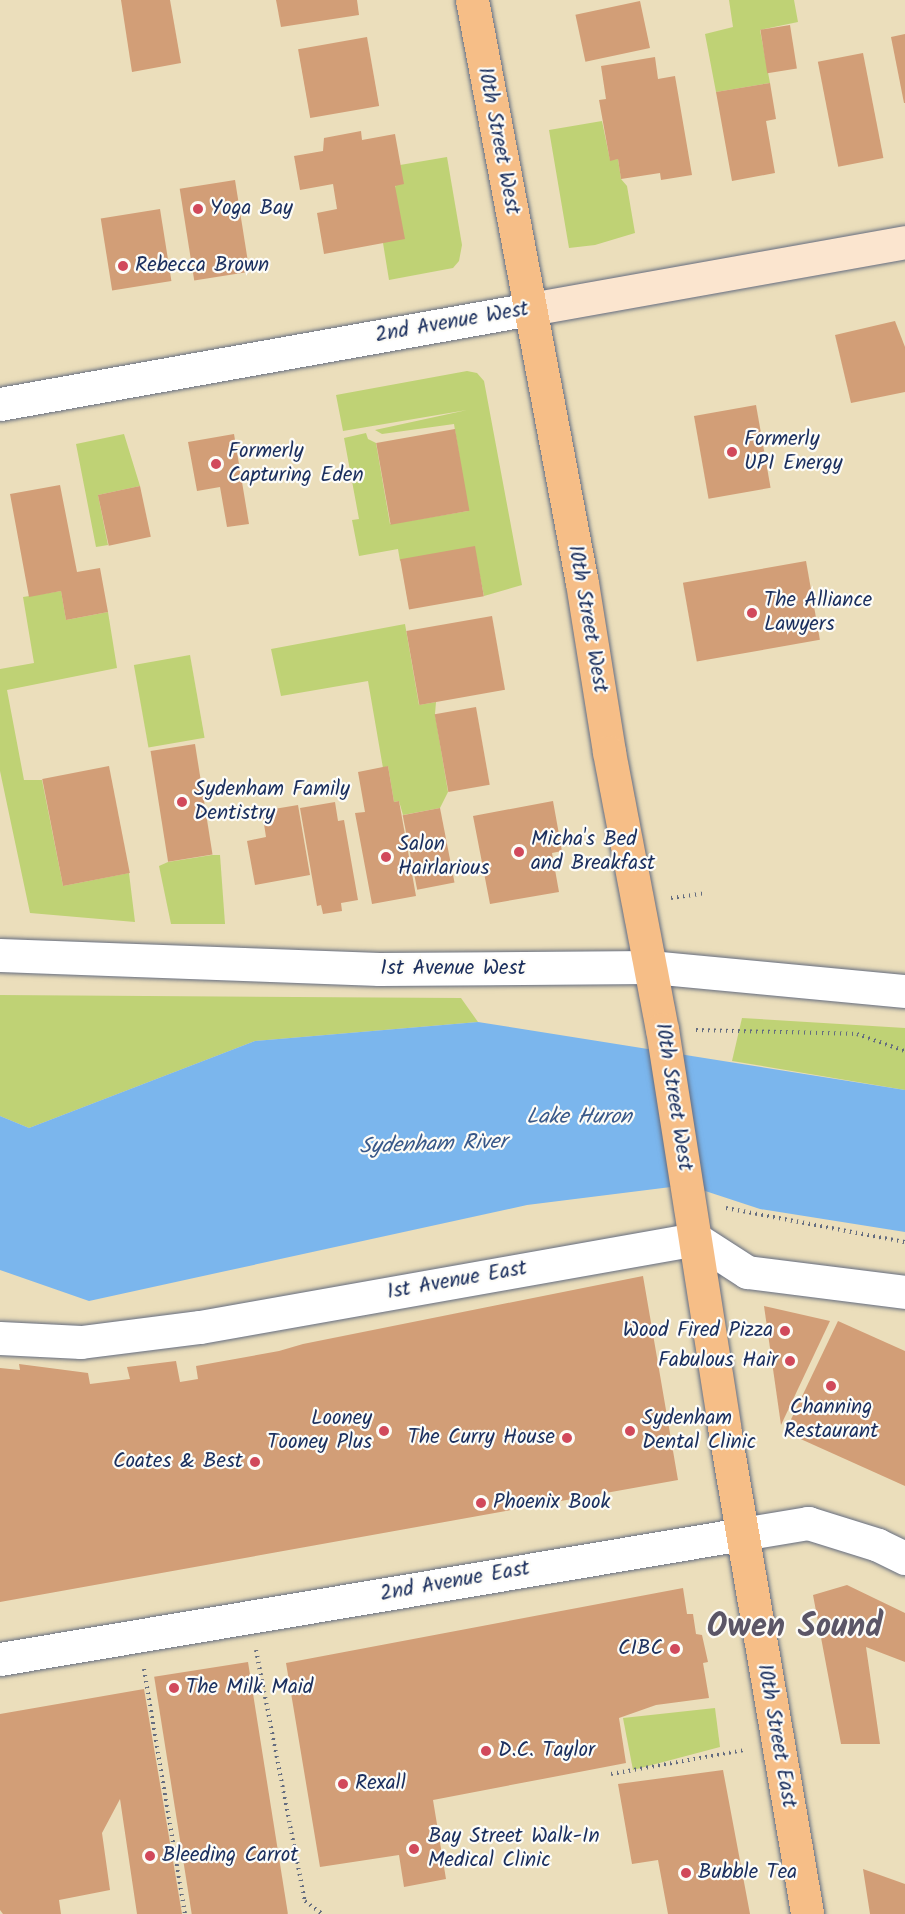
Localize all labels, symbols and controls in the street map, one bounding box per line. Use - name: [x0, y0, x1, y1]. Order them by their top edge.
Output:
- street label: 10th Street West: [471, 65, 525, 217]
- place label: Yoga Bay: [210, 196, 293, 222]
- marker: Yoga Bay: [191, 202, 205, 216]
- place label: Rebecca Brown: [135, 253, 269, 279]
- marker: Rebecca Brown: [116, 259, 130, 273]
- street label: 2nd Avenue West: [373, 297, 531, 349]
- place label: Formerly UPI Energy: [744, 427, 843, 477]
- place label: Formerly Capturing Eden: [228, 439, 364, 489]
- marker: Formerly UPI Energy: [725, 445, 739, 459]
- marker: Formerly Capturing Eden: [209, 457, 223, 471]
- street label: 10th Street West: [562, 543, 612, 695]
- place label: The Alliance Lawyers: [764, 588, 872, 638]
- marker: The Alliance Lawyers: [745, 606, 759, 620]
- place label: Sydenham Family Dentistry: [194, 777, 350, 827]
- marker: Sydenham Family Dentistry: [175, 795, 189, 809]
- place label: Micha's Bed and Breakfast: [531, 827, 655, 877]
- place label: Salon Hairlarious: [398, 832, 489, 882]
- marker: Micha's Bed and Breakfast: [512, 845, 526, 859]
- marker: Salon Hairlarious: [379, 850, 393, 864]
- street label: 1st Avenue West: [380, 956, 526, 982]
- street label: 10th Street West: [649, 1021, 697, 1173]
- water label: Lake Huron: [526, 1105, 632, 1131]
- water label: Sydenham River: [359, 1129, 507, 1161]
- street label: 1st Avenue East: [385, 1256, 529, 1306]
- place label: Wood Fired Pizza: [623, 1318, 773, 1344]
- marker: Wood Fired Pizza: [778, 1324, 792, 1338]
- place label: Fabulous Hair: [658, 1348, 778, 1374]
- marker: Fabulous Hair: [783, 1354, 797, 1368]
- marker: Channing Restaurant: [824, 1379, 838, 1393]
- place label: Channing Restaurant: [784, 1395, 878, 1445]
- place label: Looney Tooney Plus: [267, 1406, 372, 1456]
- place label: Sydenham Dental Clinic: [642, 1406, 756, 1456]
- marker: Looney Tooney Plus: [377, 1424, 391, 1438]
- marker: Sydenham Dental Clinic: [623, 1424, 637, 1438]
- place label: The Curry House: [408, 1425, 555, 1451]
- marker: The Curry House: [560, 1431, 574, 1445]
- place label: Coates & Best: [113, 1449, 243, 1475]
- marker: Coates & Best: [248, 1455, 262, 1469]
- place label: Phoenix Book: [493, 1490, 610, 1516]
- marker: Phoenix Book: [474, 1496, 488, 1510]
- street label: 2nd Avenue East: [378, 1556, 532, 1608]
- district label: Owen Sound: [707, 1608, 883, 1648]
- place label: CIBC: [618, 1636, 663, 1662]
- marker: CIBC: [668, 1642, 682, 1656]
- street label: 10th Street East: [751, 1662, 801, 1810]
- place label: The Milk Maid: [186, 1675, 313, 1701]
- marker: The Milk Maid: [167, 1681, 181, 1695]
- place label: D.C. Taylor: [498, 1738, 595, 1764]
- marker: D.C. Taylor: [479, 1744, 493, 1758]
- place label: Rexall: [355, 1771, 406, 1797]
- marker: Rexall: [336, 1777, 350, 1791]
- place label: Bay Street Walk-In Medical Clinic: [428, 1824, 600, 1874]
- marker: Bay Street Walk-In Medical Clinic: [405, 1840, 423, 1858]
- place label: Bleeding Carrot: [162, 1843, 298, 1869]
- marker: Bleeding Carrot: [143, 1849, 157, 1863]
- place label: Bubble Tea: [698, 1860, 797, 1886]
- marker: Bubble Tea: [679, 1866, 693, 1880]

